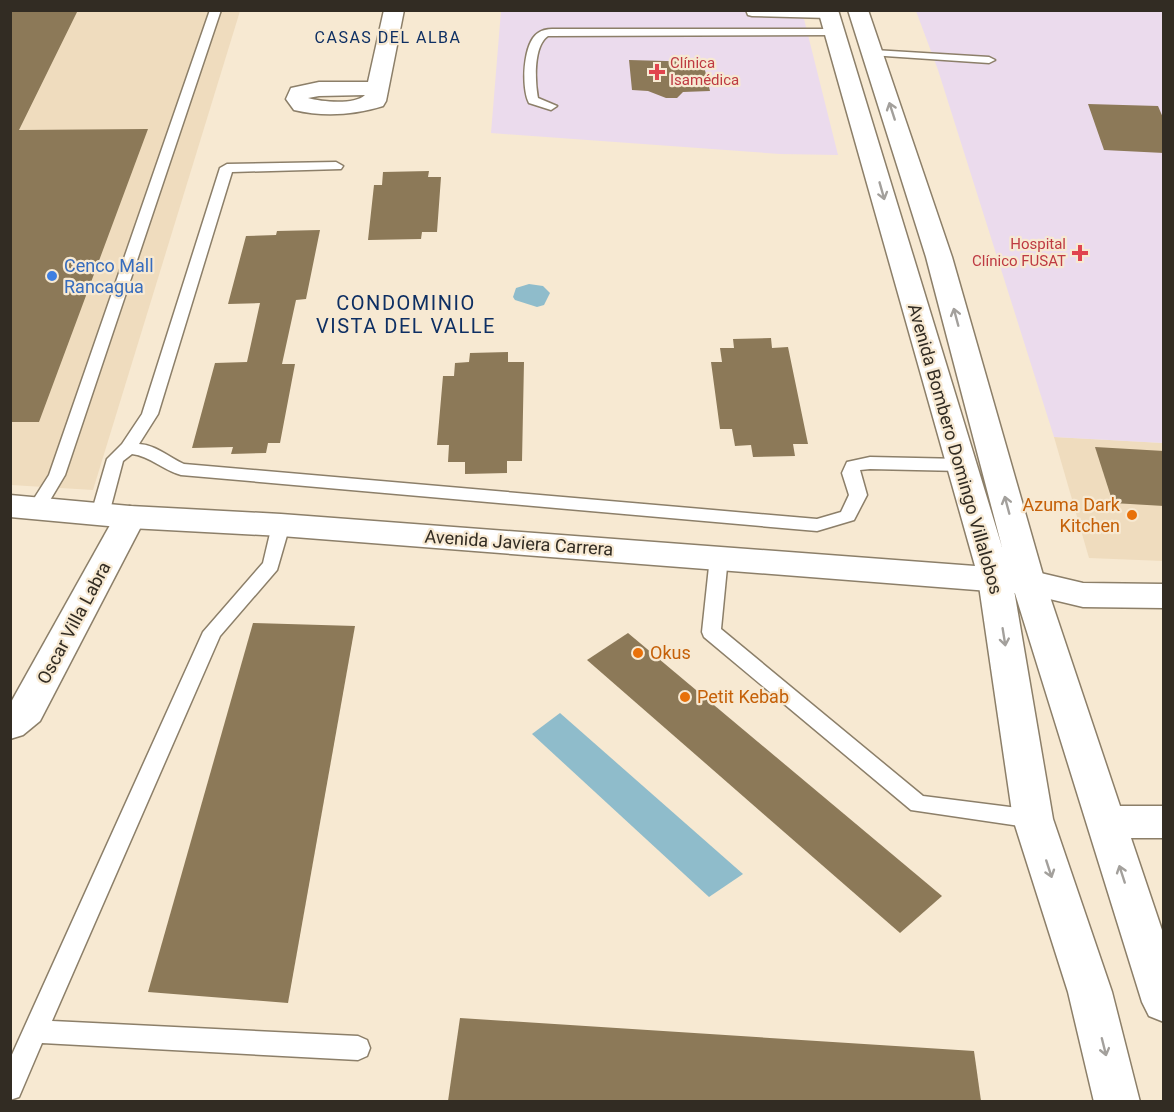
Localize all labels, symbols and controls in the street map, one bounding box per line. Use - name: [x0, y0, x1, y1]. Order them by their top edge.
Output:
- district label: CASAS DEL ALBA: [315, 28, 461, 47]
- place label: Clínica Isamédica: [670, 54, 739, 89]
- marker: Clínica Isamédica: [648, 63, 666, 81]
- one-way arrow: [886, 102, 897, 121]
- one-way arrow: [877, 181, 888, 200]
- place label: Hospital Clínico FUSAT: [972, 235, 1066, 270]
- marker: Hospital Clínico FUSAT: [1071, 244, 1089, 262]
- place label: Cenco Mall Rancagua: [64, 255, 154, 297]
- marker: Cenco Mall Rancagua: [45, 269, 59, 283]
- district label: CONDOMINIO VISTA DEL VALLE: [316, 291, 496, 338]
- street label: Avenida Bombero Domingo Villalobos: [904, 301, 1007, 597]
- one-way arrow: [949, 308, 961, 327]
- place label: Azuma Dark Kitchen: [1022, 494, 1121, 536]
- one-way arrow: [1001, 496, 1012, 515]
- marker: Azuma Dark Kitchen: [1125, 508, 1139, 522]
- street label: Avenida Javiera Carrera: [424, 525, 614, 560]
- street label: Oscar Villa Labra: [32, 558, 115, 687]
- one-way arrow: [998, 627, 1009, 646]
- place label: Okus: [650, 642, 691, 663]
- marker: Okus: [631, 646, 645, 660]
- place label: Petit Kebab: [697, 686, 789, 707]
- marker: Petit Kebab: [678, 690, 692, 704]
- one-way arrow: [1045, 859, 1056, 878]
- one-way arrow: [1116, 865, 1127, 884]
- one-way arrow: [1098, 1037, 1110, 1056]

